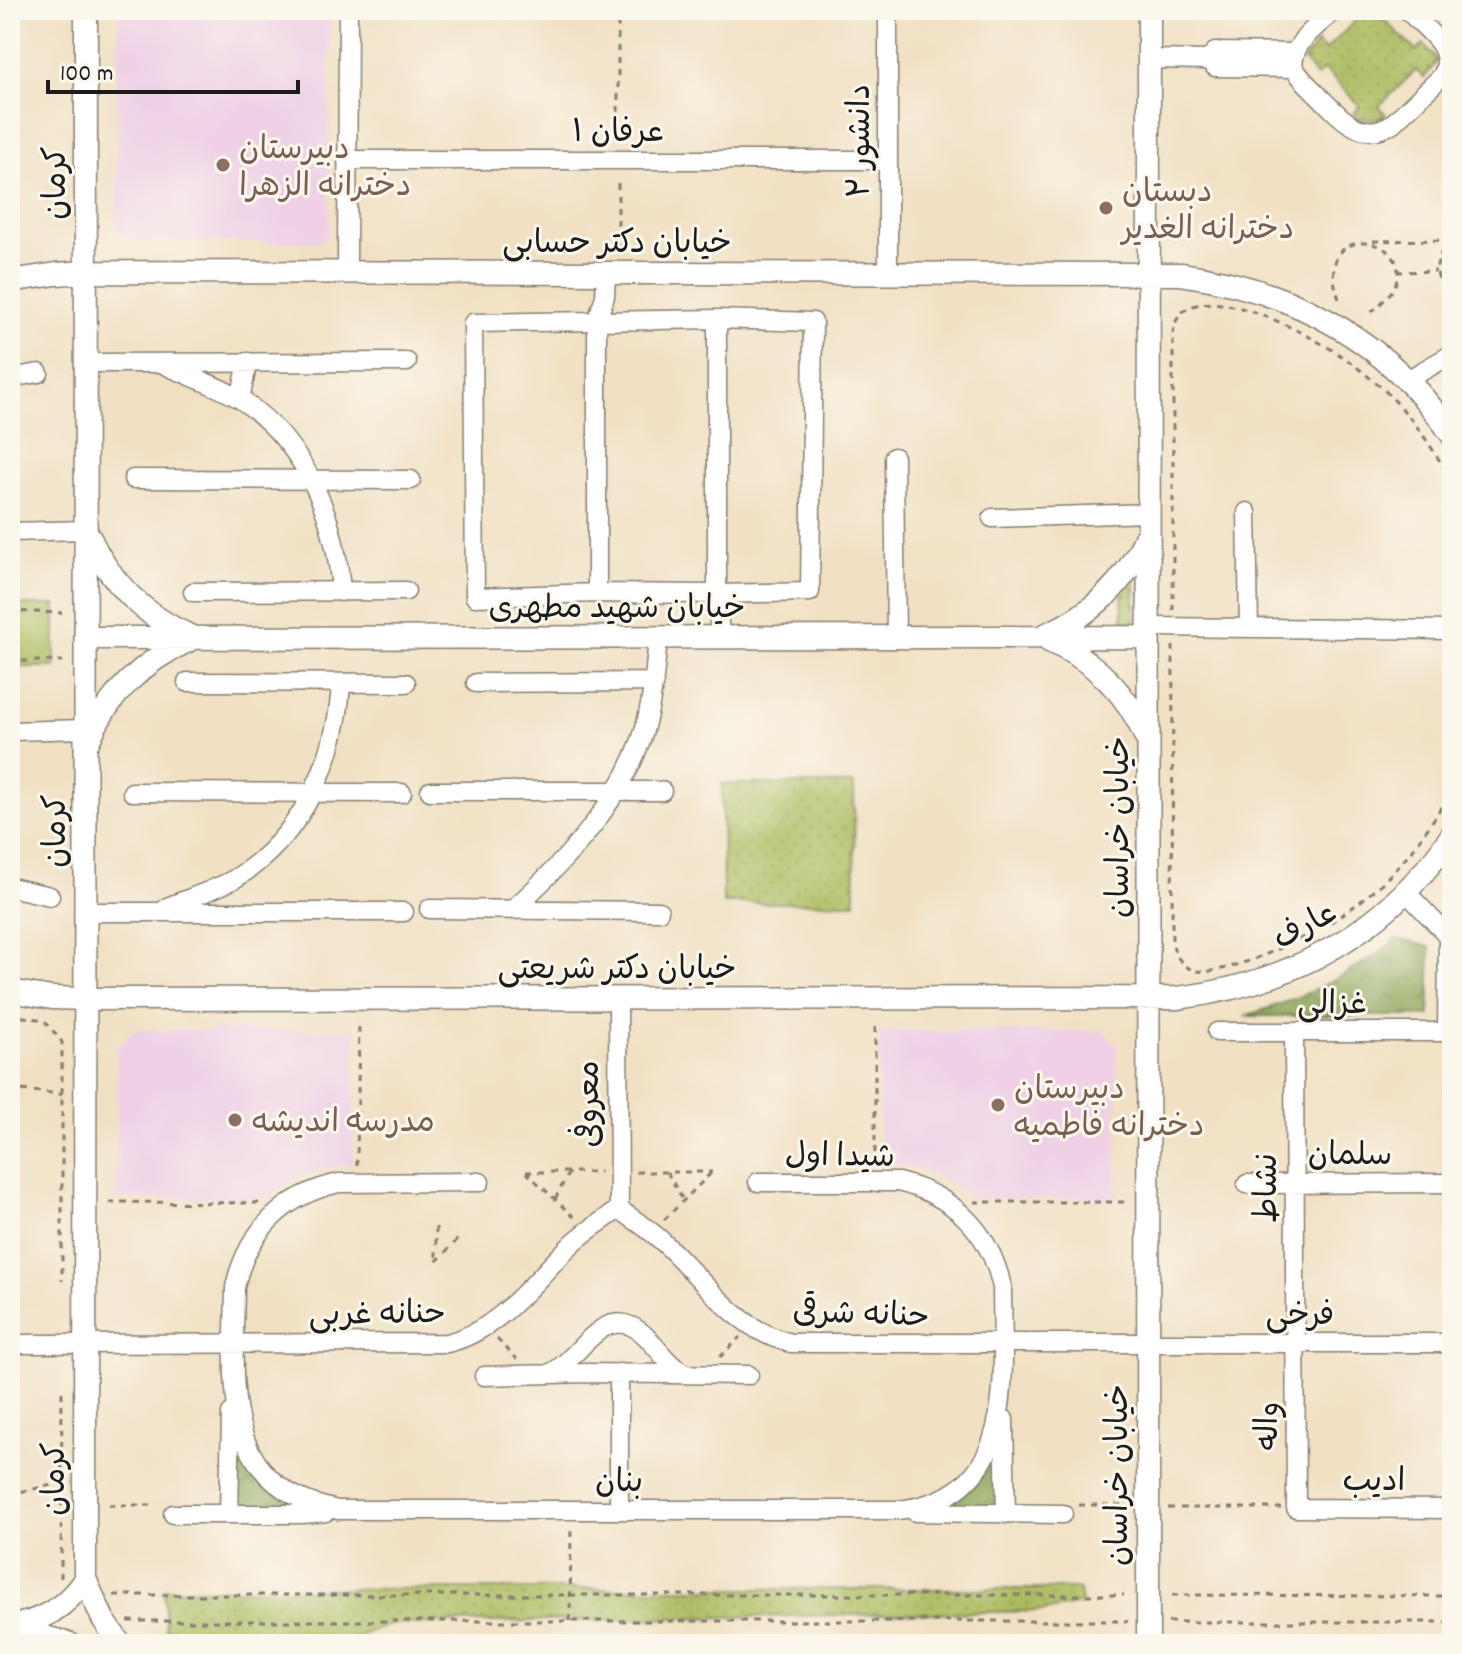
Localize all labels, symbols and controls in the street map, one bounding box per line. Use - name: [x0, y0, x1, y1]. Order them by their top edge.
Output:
- scale bar: [48, 44, 298, 94]
- text: 100 m: [60, 58, 113, 92]
- street label: دانشور ۲: [840, 84, 886, 198]
- street label: عرفان ۱: [572, 112, 664, 158]
- place label: دبیرستان دخترانه الزهرا: [239, 129, 411, 212]
- street label: کرمان: [36, 146, 82, 220]
- marker: دبیرستان دخترانه الزهرا: [214, 156, 232, 174]
- place label: دبستان دخترانه الغدیر: [1119, 172, 1294, 255]
- marker: دبستان دخترانه الغدیر: [1097, 199, 1115, 217]
- street label: خیابان دکتر حسابی: [502, 223, 732, 269]
- street label: خیابان شهید مطهری: [489, 588, 745, 634]
- street label: خیابان خراسان: [1099, 736, 1145, 918]
- street label: کرمان: [36, 794, 82, 868]
- street label: عارف: [1266, 892, 1347, 964]
- street label: خیابان دکتر شریعتی: [498, 949, 736, 995]
- street label: غزالی: [1297, 984, 1367, 1030]
- street label: معروفی: [567, 1060, 615, 1148]
- place label: دبیرستان دخترانه فاطمیه: [1014, 1069, 1204, 1152]
- marker: دبیرستان دخترانه فاطمیه: [989, 1096, 1007, 1114]
- place label: مدرسه اندیشه: [251, 1102, 435, 1148]
- marker: مدرسه اندیشه: [226, 1111, 244, 1129]
- street label: شیدا اول: [785, 1135, 895, 1183]
- street label: سلمان: [1308, 1135, 1392, 1181]
- street label: نشاط: [1247, 1153, 1293, 1223]
- street label: حنانه شرقی: [792, 1291, 929, 1342]
- street label: حنانه غربی: [308, 1293, 445, 1341]
- street label: فرخی: [1266, 1295, 1334, 1341]
- street label: خیابان خراسان: [1098, 1384, 1144, 1566]
- street label: واله: [1248, 1402, 1294, 1450]
- street label: کرمان: [35, 1442, 81, 1516]
- street label: ادیب: [1343, 1461, 1405, 1507]
- street label: بنان: [595, 1462, 643, 1508]

